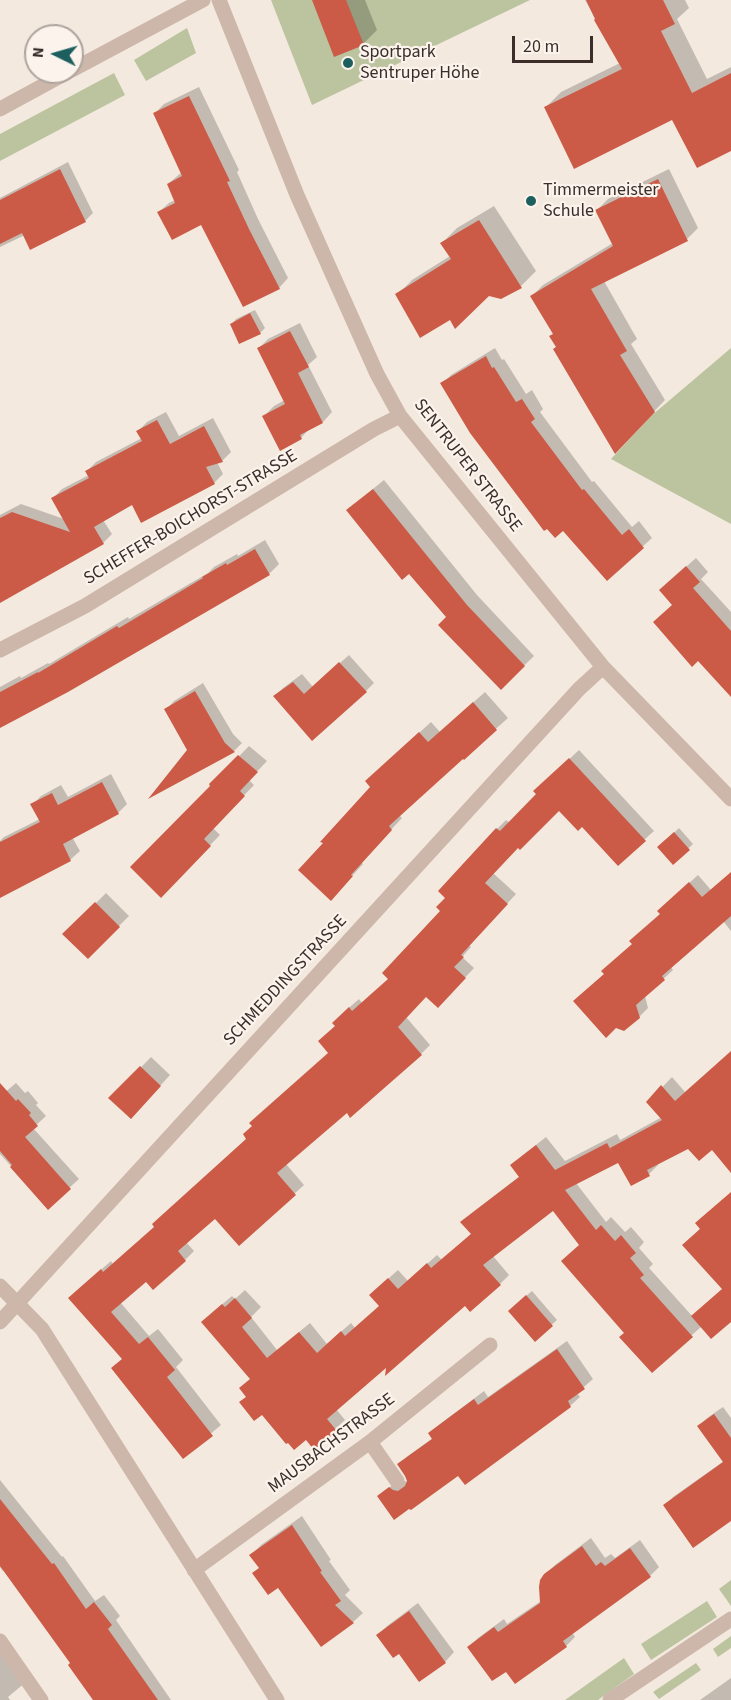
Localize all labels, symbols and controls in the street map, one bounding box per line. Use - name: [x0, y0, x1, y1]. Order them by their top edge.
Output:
- north arrow: [24, 24, 84, 84]
- scale bar: [515, 24, 596, 62]
- text: 20 m: [523, 34, 559, 59]
- place label: Sportpark Sentruper Höhe: [360, 42, 479, 84]
- text: N: [27, 46, 49, 59]
- marker: Sportpark Sentruper Höhe: [341, 56, 355, 70]
- place label: Timmermeister Schule: [543, 180, 659, 222]
- marker: Timmermeister Schule: [524, 194, 538, 208]
- street label: SENTRUPER STRASSE: [408, 395, 526, 537]
- street label: SCHEFFER-BOICHORST-STRASSE: [80, 446, 302, 590]
- street label: SCHMEDDINGSTRASSE: [220, 911, 352, 1051]
- street label: MAUSBACHSTRASSE: [264, 1389, 400, 1499]

